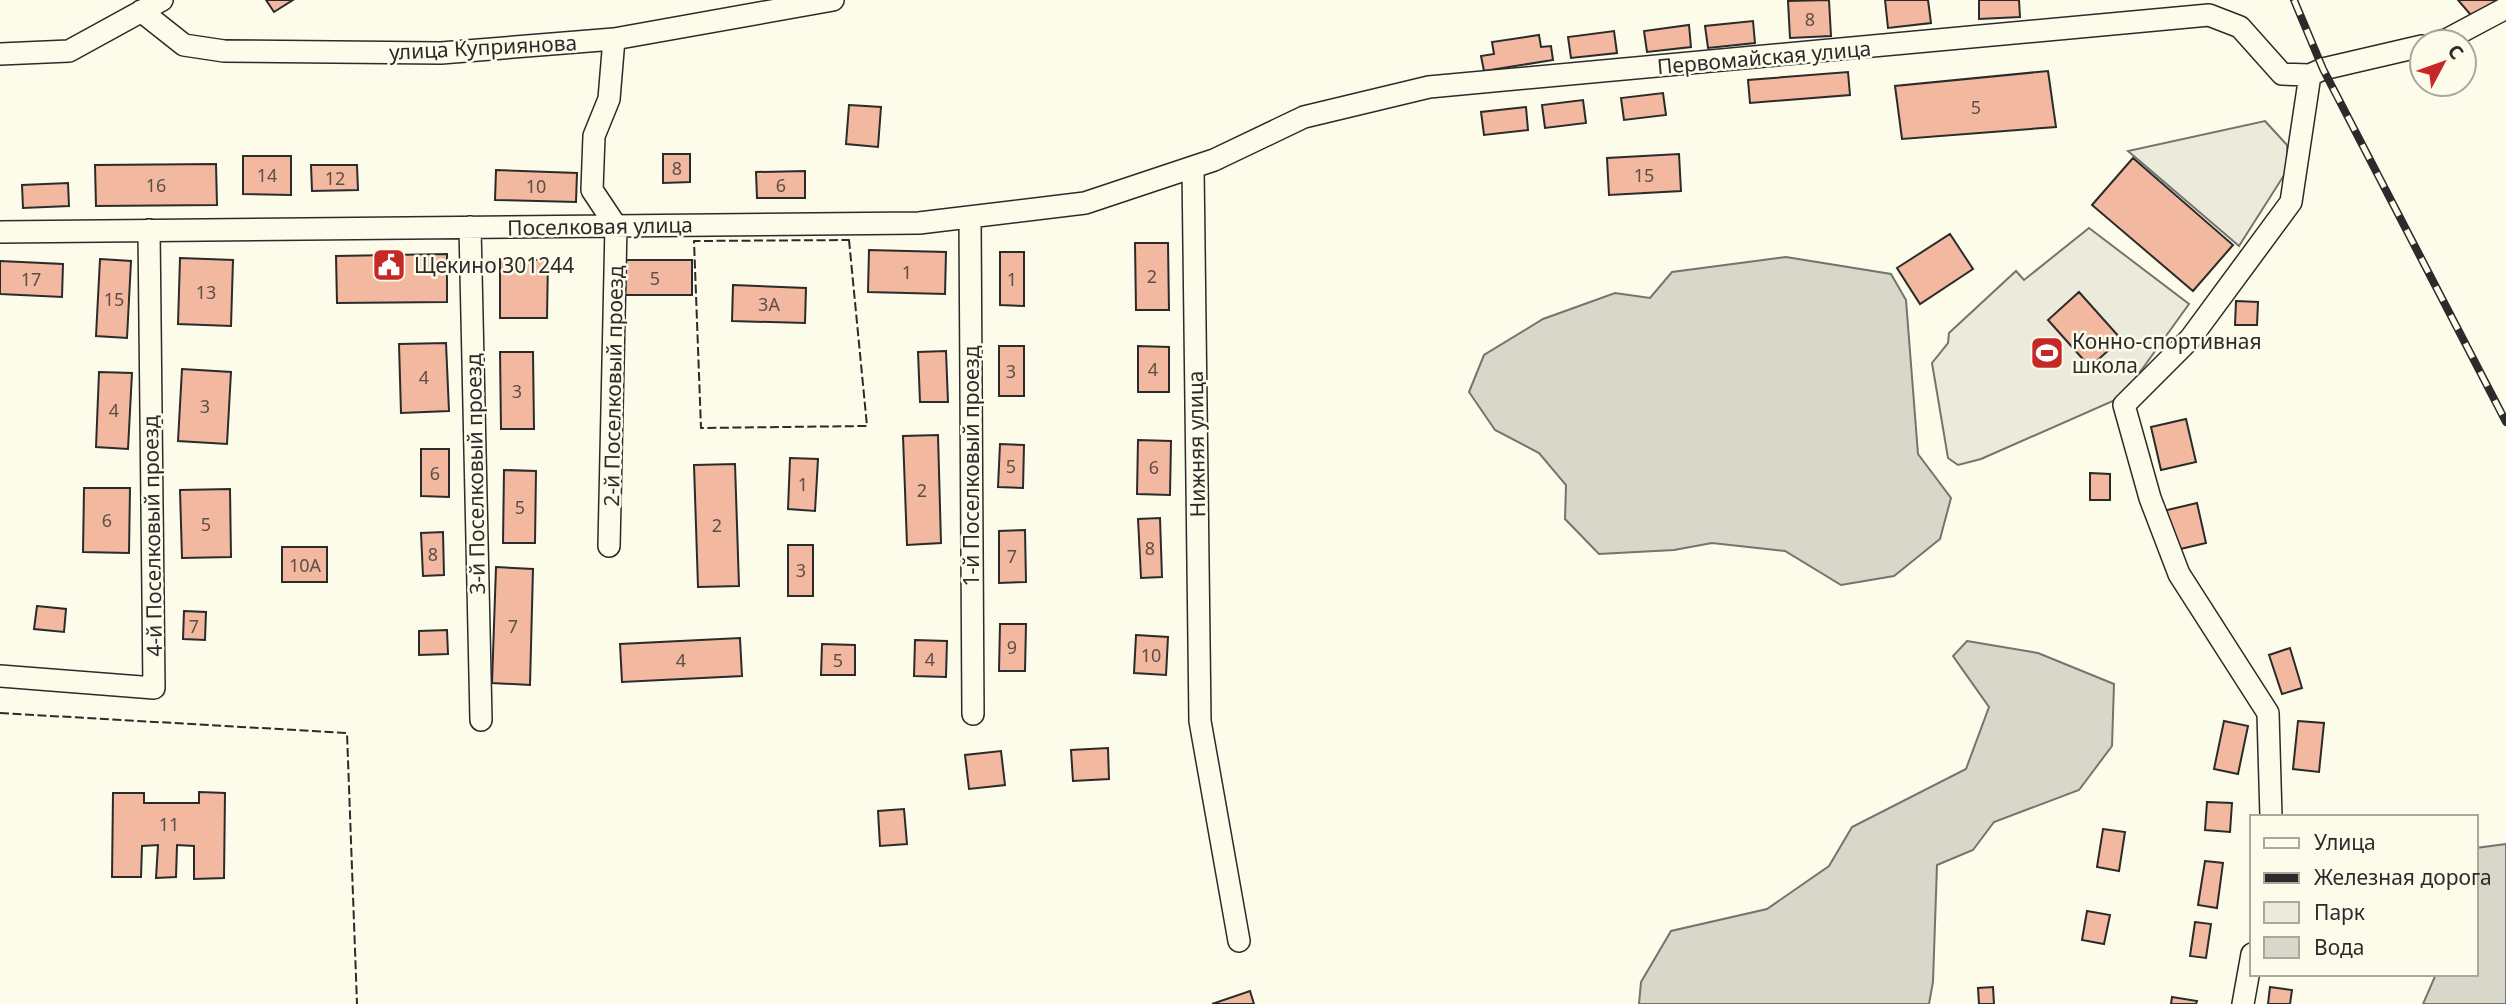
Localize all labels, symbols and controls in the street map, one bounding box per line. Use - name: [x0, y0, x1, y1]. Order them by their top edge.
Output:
- house number: 8: [1805, 7, 1815, 31]
- street label: улица Куприянова: [388, 28, 578, 66]
- north arrow: [2408, 28, 2478, 98]
- street label: Первомайская улица: [1656, 34, 1872, 80]
- text: С: [2442, 39, 2470, 65]
- house number: 5: [1971, 95, 1981, 119]
- house number: 8: [672, 156, 682, 180]
- house number: 14: [257, 163, 277, 187]
- house number: 15: [1634, 163, 1654, 187]
- house number: 12: [325, 166, 345, 190]
- house number: 16: [146, 173, 166, 197]
- house number: 6: [776, 173, 786, 197]
- house number: 10: [526, 174, 546, 198]
- street label: Поселковая улица: [507, 210, 693, 242]
- public building icon: Щекино 301244: [370, 246, 408, 284]
- place label: Щекино 301244: [414, 251, 574, 279]
- house number: 1: [902, 260, 912, 284]
- house number: 2: [1147, 264, 1157, 288]
- street label: 2-й Поселковый проезд: [597, 265, 629, 507]
- house number: 5: [650, 266, 660, 290]
- house number: 17: [21, 267, 41, 291]
- house number: 1: [1007, 267, 1017, 291]
- house number: 13: [196, 280, 216, 304]
- house number: 15: [104, 287, 124, 311]
- house number: 3А: [758, 292, 780, 316]
- place label: Конно-спортивная школа: [2072, 327, 2262, 379]
- sports icon: Конно-спортивная школа: [2028, 334, 2066, 372]
- street label: 1-й Поселковый проезд: [957, 345, 985, 587]
- street label: 3-й Поселковый проезд: [459, 353, 491, 595]
- house number: 4: [1148, 357, 1158, 381]
- house number: 3: [1006, 359, 1016, 383]
- house number: 4: [419, 365, 429, 389]
- street label: Нижняя улица: [1181, 370, 1211, 518]
- house number: 3: [512, 379, 522, 403]
- house number: 3: [200, 394, 210, 418]
- house number: 4: [109, 398, 119, 422]
- street label: 4-й Поселковый проезд: [136, 415, 168, 657]
- house number: 5: [1006, 454, 1016, 478]
- house number: 6: [1149, 455, 1159, 479]
- house number: 6: [430, 461, 440, 485]
- house number: 1: [798, 472, 808, 496]
- house number: 2: [917, 478, 927, 502]
- house number: 5: [515, 495, 525, 519]
- house number: 6: [102, 508, 112, 532]
- house number: 5: [201, 512, 211, 536]
- house number: 2: [712, 513, 722, 537]
- house number: 8: [1145, 536, 1155, 560]
- house number: 8: [428, 542, 438, 566]
- house number: 7: [1007, 544, 1017, 568]
- house number: 10А: [289, 553, 322, 577]
- house number: 3: [796, 558, 806, 582]
- house number: 7: [189, 614, 199, 638]
- house number: 7: [508, 614, 518, 638]
- house number: 9: [1007, 635, 1017, 659]
- house number: 10: [1141, 643, 1161, 667]
- house number: 4: [925, 647, 935, 671]
- house number: 4: [676, 648, 686, 672]
- house number: 5: [833, 648, 843, 672]
- house number: 11: [159, 812, 179, 836]
- legend: [2250, 815, 2478, 976]
- text: Улица: [2314, 828, 2376, 856]
- text: Железная дорога: [2314, 863, 2492, 891]
- text: Парк: [2314, 898, 2365, 926]
- text: Вода: [2314, 933, 2364, 961]

